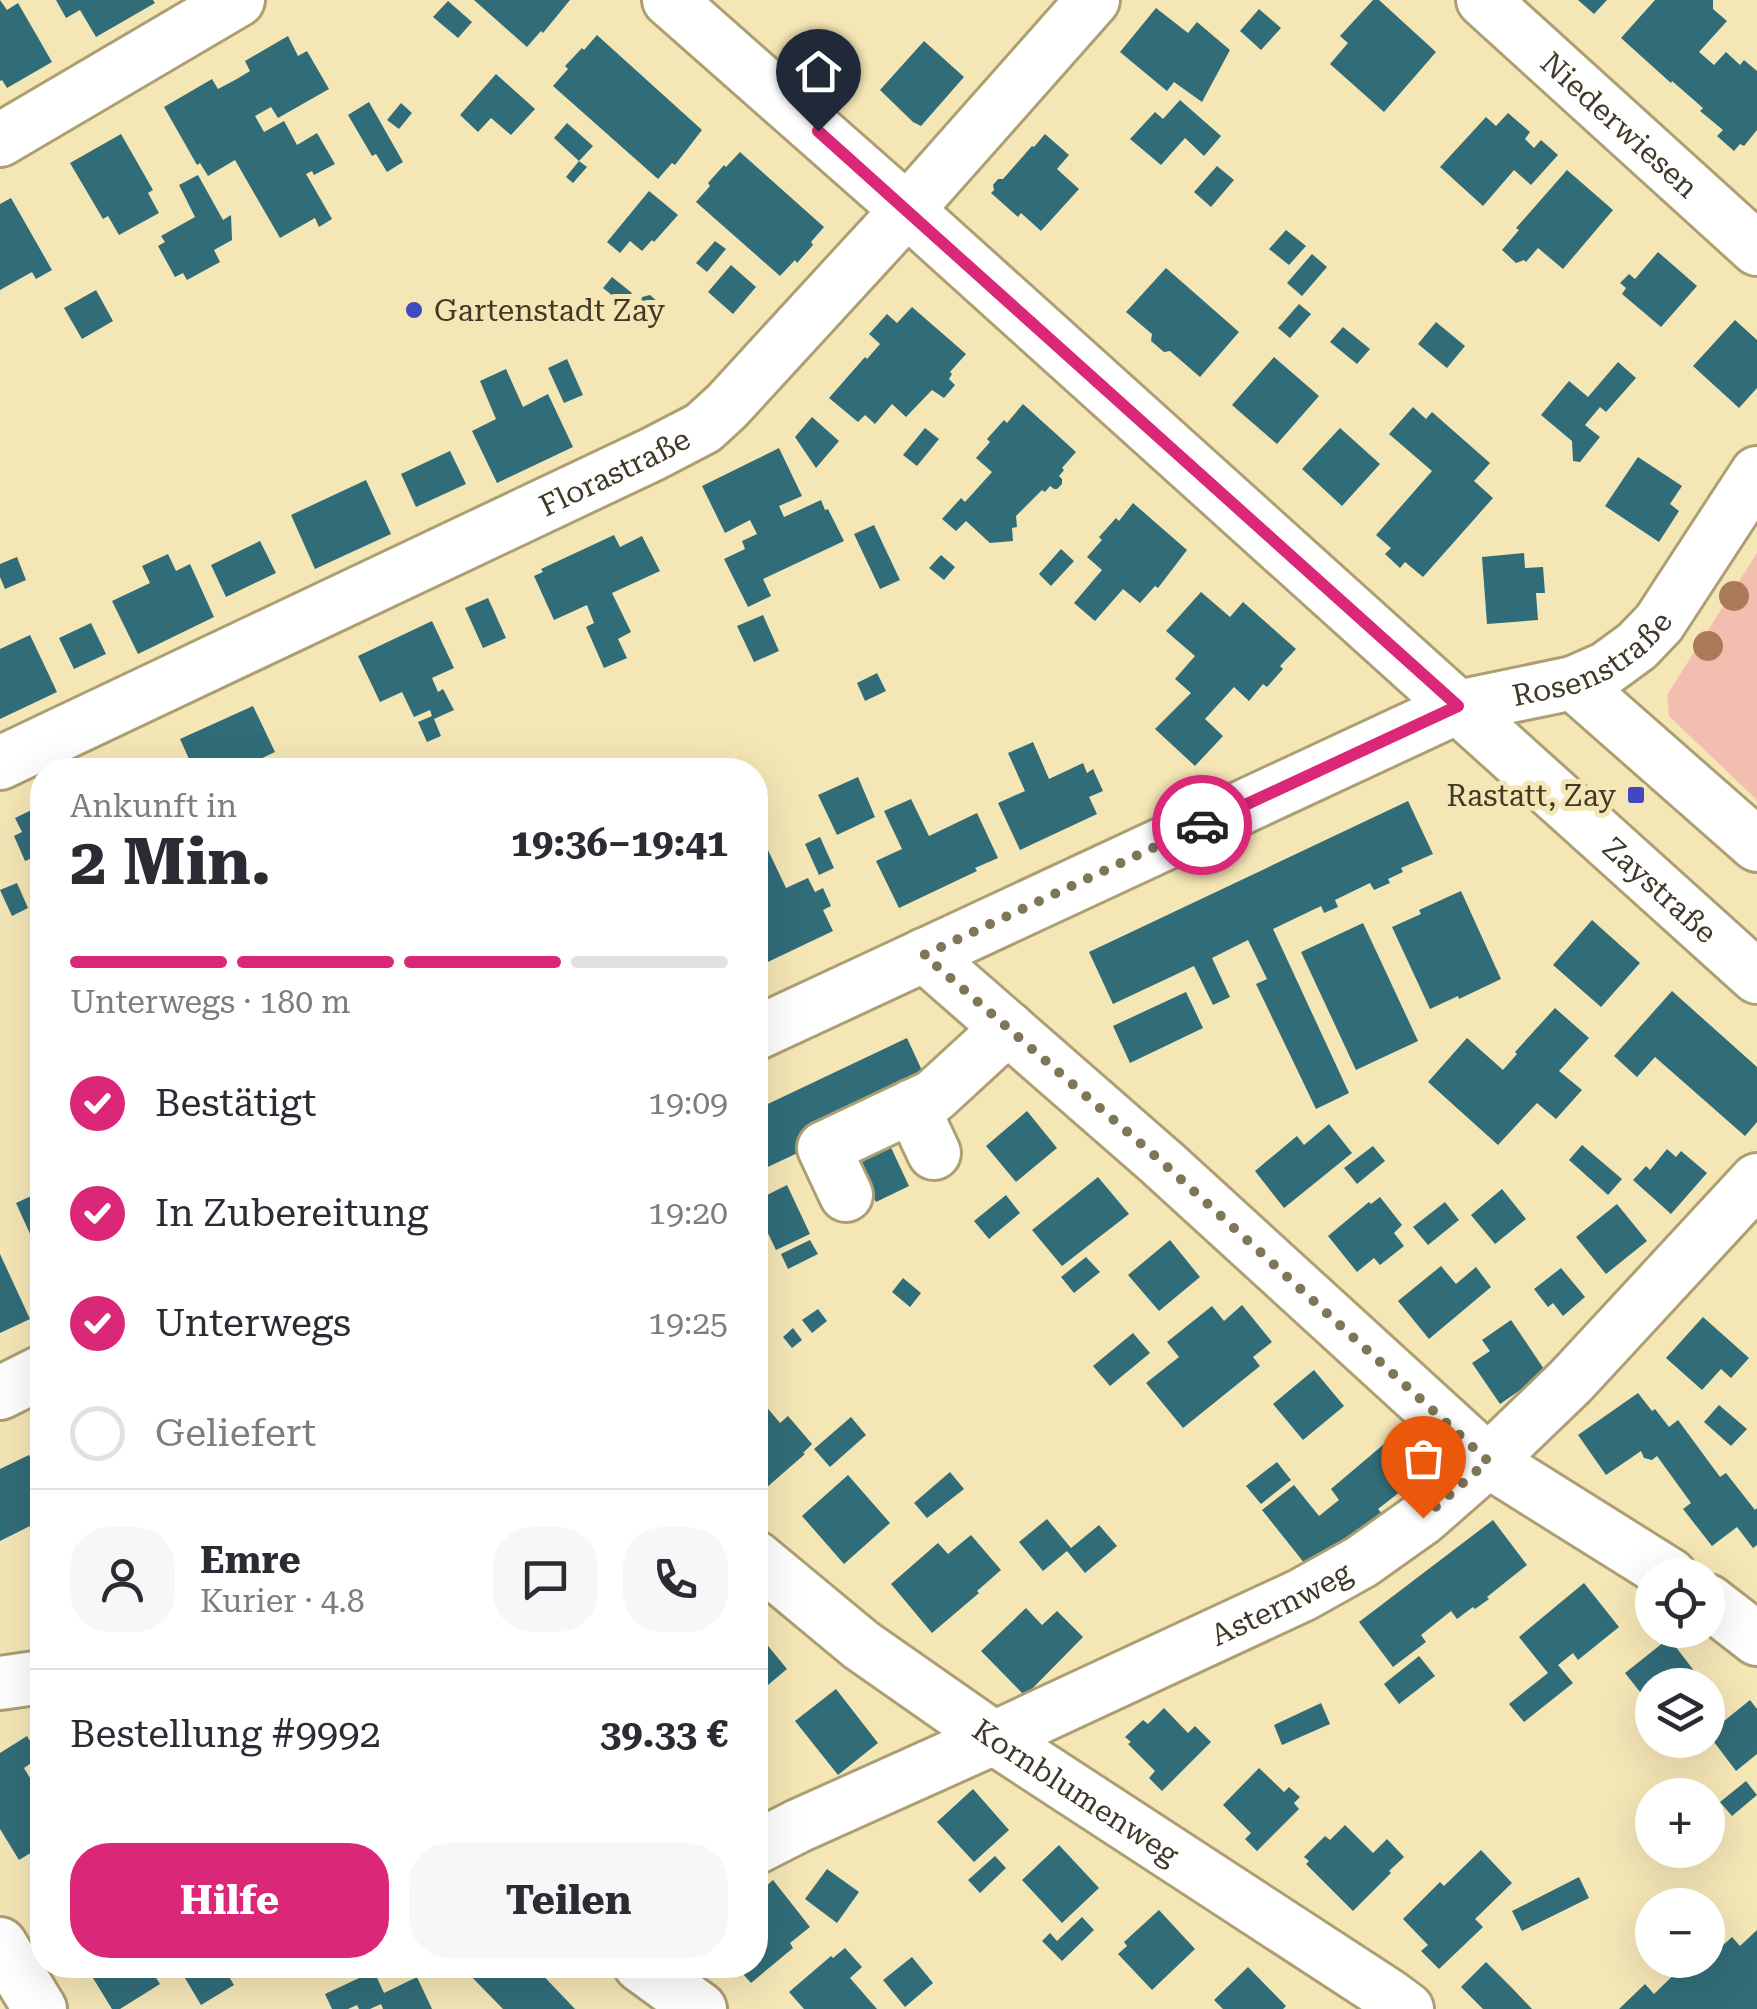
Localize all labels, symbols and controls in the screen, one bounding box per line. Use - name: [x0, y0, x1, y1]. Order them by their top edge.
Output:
- pin: [776, 29, 861, 132]
- icon: home: [791, 44, 846, 99]
- street label: Niederwiesen: [1534, 44, 1706, 205]
- place label: Gartenstadt Zay: [434, 293, 665, 328]
- marker: Gartenstadt Zay: [403, 299, 425, 321]
- street label: Florastraße: [534, 420, 696, 523]
- street label: Rosenstraße: [1509, 605, 1679, 713]
- courier: [1152, 775, 1252, 875]
- place label: Rastatt, Zay: [1447, 778, 1616, 813]
- marker: Rastatt, Zay: [1625, 784, 1647, 806]
- text: Ankunft in: [70, 787, 237, 825]
- icon: car: [1175, 798, 1230, 853]
- text: 19:36–19:41: [511, 821, 728, 865]
- text: 2 Min.: [70, 824, 271, 900]
- street label: Zaystraße: [1596, 830, 1724, 950]
- text: Unterwegs · 180 m: [70, 983, 350, 1021]
- icon: check: [70, 1076, 125, 1131]
- text: Bestätigt: [155, 1081, 316, 1125]
- text: 19:09: [648, 1084, 728, 1122]
- icon: check: [70, 1186, 125, 1241]
- text: In Zubereitung: [155, 1191, 428, 1235]
- text: 19:20: [648, 1194, 728, 1232]
- icon: check: [70, 1296, 125, 1351]
- text: Unterwegs: [155, 1301, 351, 1345]
- text: 19:25: [648, 1304, 728, 1342]
- text: Geliefert: [155, 1411, 316, 1455]
- pin: [1381, 1416, 1466, 1519]
- icon: bag: [1396, 1431, 1451, 1486]
- button: person: [70, 1527, 175, 1632]
- button: chat: [493, 1527, 598, 1632]
- button: phone: [623, 1527, 728, 1632]
- text: Emre: [200, 1538, 301, 1582]
- street label: Asternweg: [1205, 1554, 1357, 1652]
- map controls: [1635, 1558, 1725, 1978]
- button: locate: [1635, 1558, 1725, 1648]
- text: Kurier · 4.8: [200, 1582, 365, 1620]
- button: layers: [1635, 1668, 1725, 1758]
- street label: Kornblumenweg: [966, 1711, 1186, 1871]
- text: Bestellung #9992: [70, 1712, 381, 1756]
- text: 39.33 €: [600, 1712, 728, 1756]
- button: +: [1635, 1778, 1725, 1868]
- button: Hilfe: [70, 1843, 389, 1958]
- button: Teilen: [409, 1843, 728, 1958]
- button: −: [1635, 1888, 1725, 1978]

